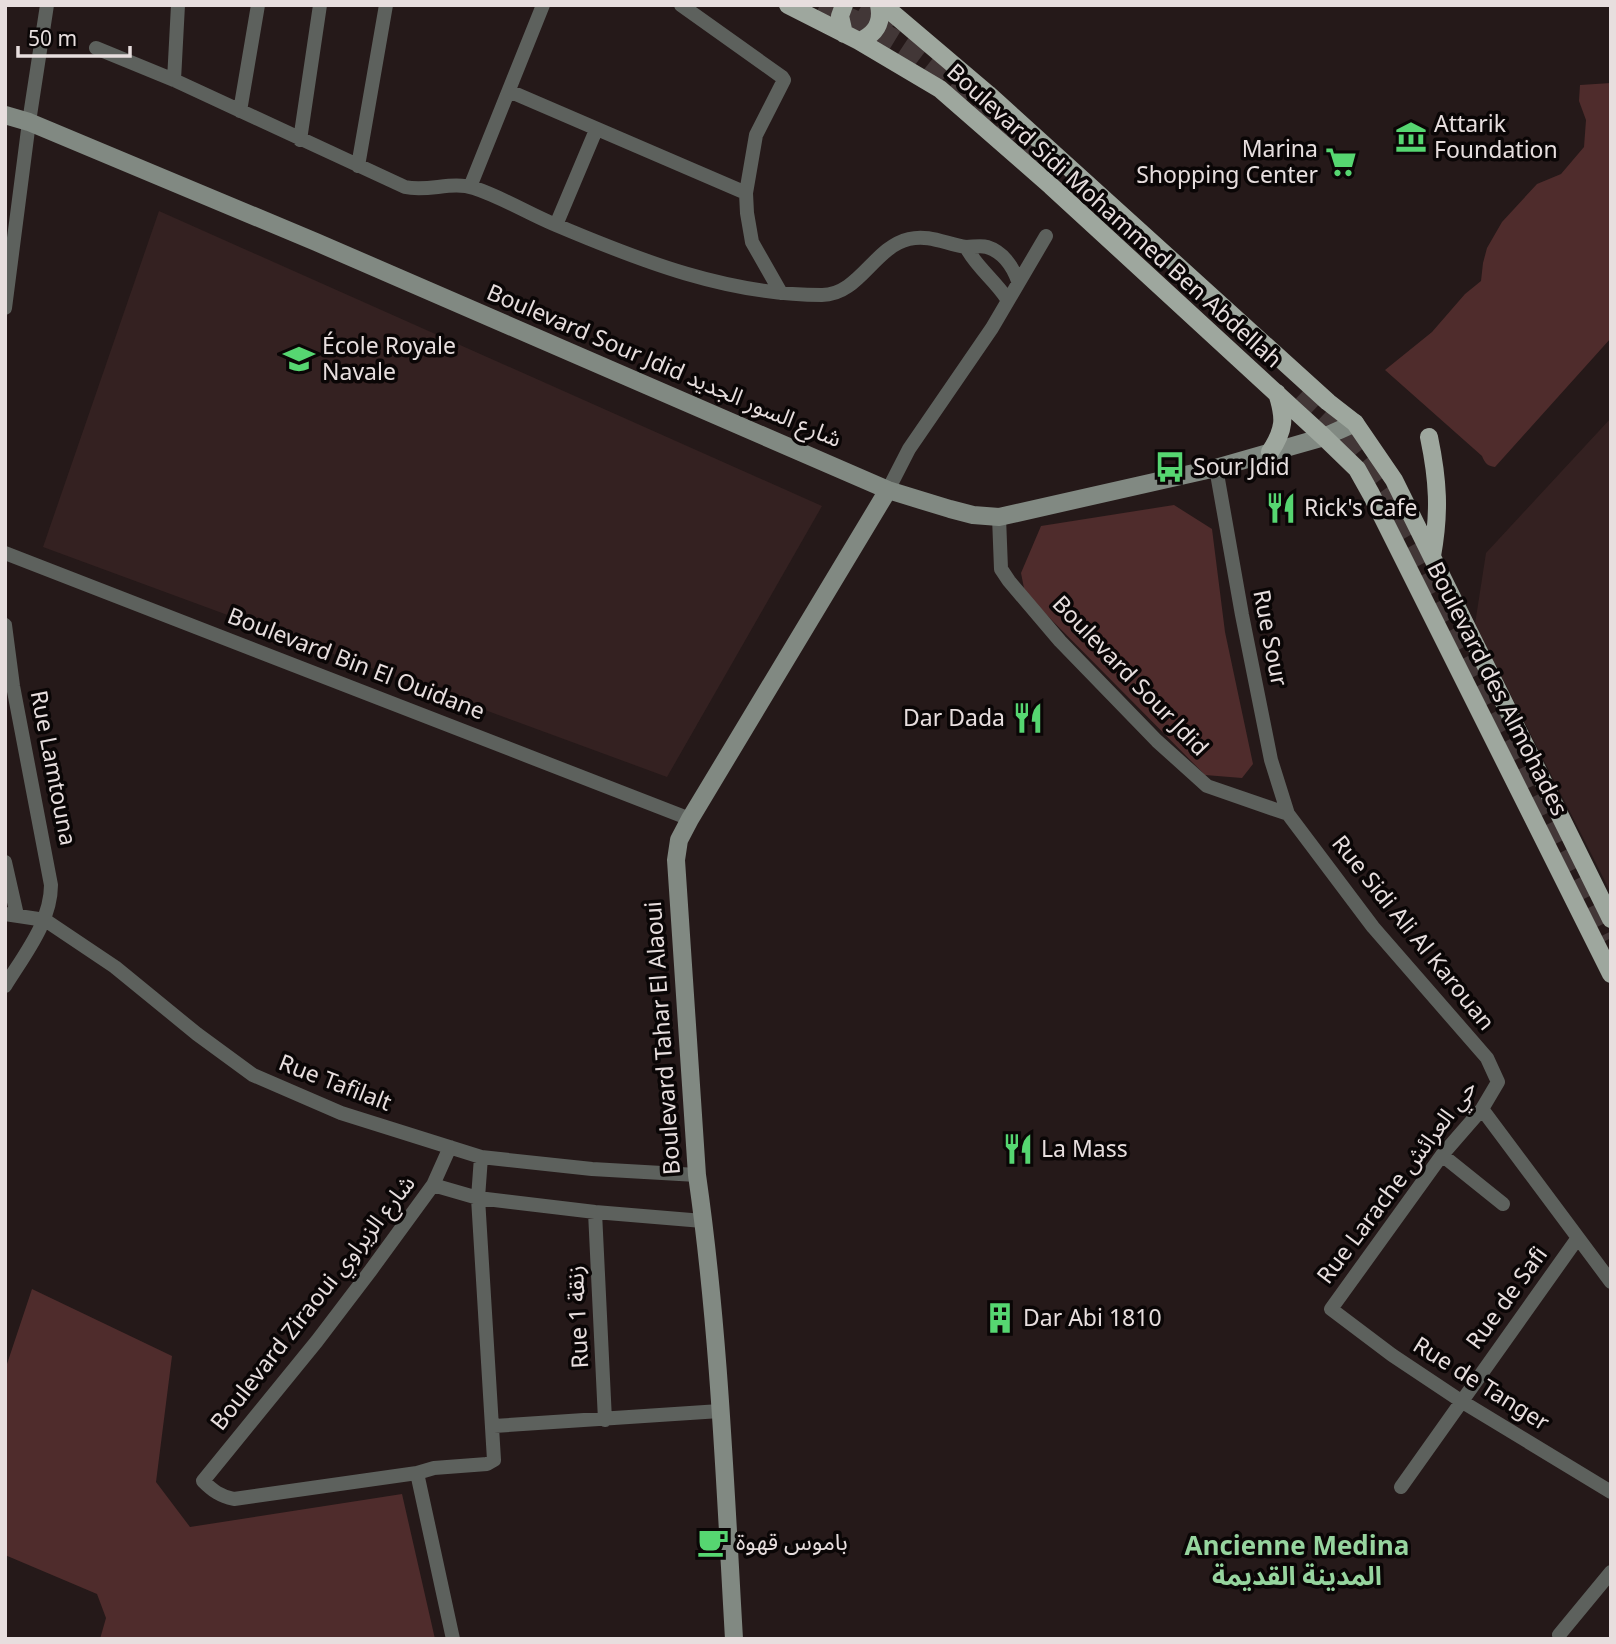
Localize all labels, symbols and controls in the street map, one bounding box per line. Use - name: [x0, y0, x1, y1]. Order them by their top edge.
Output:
- scale bar: [18, 14, 130, 58]
- text: 50 m: [28, 17, 77, 61]
- street label: Boulevard Sidi Mohammed Ben Abdellah: [934, 50, 1294, 382]
- place label: Attarik Foundation: [1434, 100, 1558, 175]
- museum icon: Attarik Foundation: [1394, 120, 1428, 154]
- place label: Marina Shopping Center: [1136, 125, 1318, 200]
- supermarket icon: Marina Shopping Center: [1324, 145, 1358, 179]
- street label: Boulevard Sour Jdid شارع السور الجديد: [478, 269, 850, 463]
- place label: École Royale Navale: [322, 322, 456, 397]
- school or university icon: École Royale Navale: [282, 342, 316, 376]
- place label: Sour Jdid: [1193, 443, 1290, 492]
- bus stop icon: Sour Jdid: [1153, 450, 1187, 484]
- place label: Rick's Cafe: [1304, 484, 1417, 533]
- restaurant icon: Rick's Cafe: [1264, 491, 1298, 525]
- street label: Boulevard des Almohades: [1411, 553, 1583, 825]
- street label: Boulevard Sour Jdid: [1039, 583, 1221, 769]
- street label: Rue Sour: [1237, 585, 1303, 691]
- street label: Boulevard Bin El Ouidane: [220, 592, 492, 736]
- street label: Rue Lamtouna: [14, 686, 92, 850]
- place label: Dar Dada: [903, 694, 1005, 743]
- restaurant icon: Dar Dada: [1011, 701, 1045, 735]
- street label: Rue Sidi Ali Al Karouan: [1318, 823, 1508, 1043]
- street label: Boulevard Tahar El Alaoui: [629, 900, 697, 1176]
- street label: Rue Tafilalt: [271, 1039, 399, 1127]
- street label: Rue Larache حي العرائش: [1303, 1068, 1491, 1296]
- place label: La Mass: [1041, 1125, 1128, 1174]
- restaurant icon: La Mass: [1001, 1132, 1035, 1166]
- street label: Boulevard Ziraoui شارع الزيراوي: [197, 1164, 429, 1442]
- street label: Rue de Safi: [1452, 1235, 1562, 1361]
- street label: Rue 1 زنقة: [551, 1264, 605, 1370]
- place label: Dar Abi 1810: [1023, 1294, 1162, 1343]
- building icon: Dar Abi 1810: [983, 1301, 1017, 1335]
- street label: Rue de Tanger: [1402, 1322, 1560, 1446]
- place label: باموس قهوة: [736, 1518, 848, 1567]
- district label: Ancienne Medina المدينة القديمة: [1184, 1519, 1410, 1604]
- cafe icon: باموس قهوة: [696, 1525, 730, 1559]

